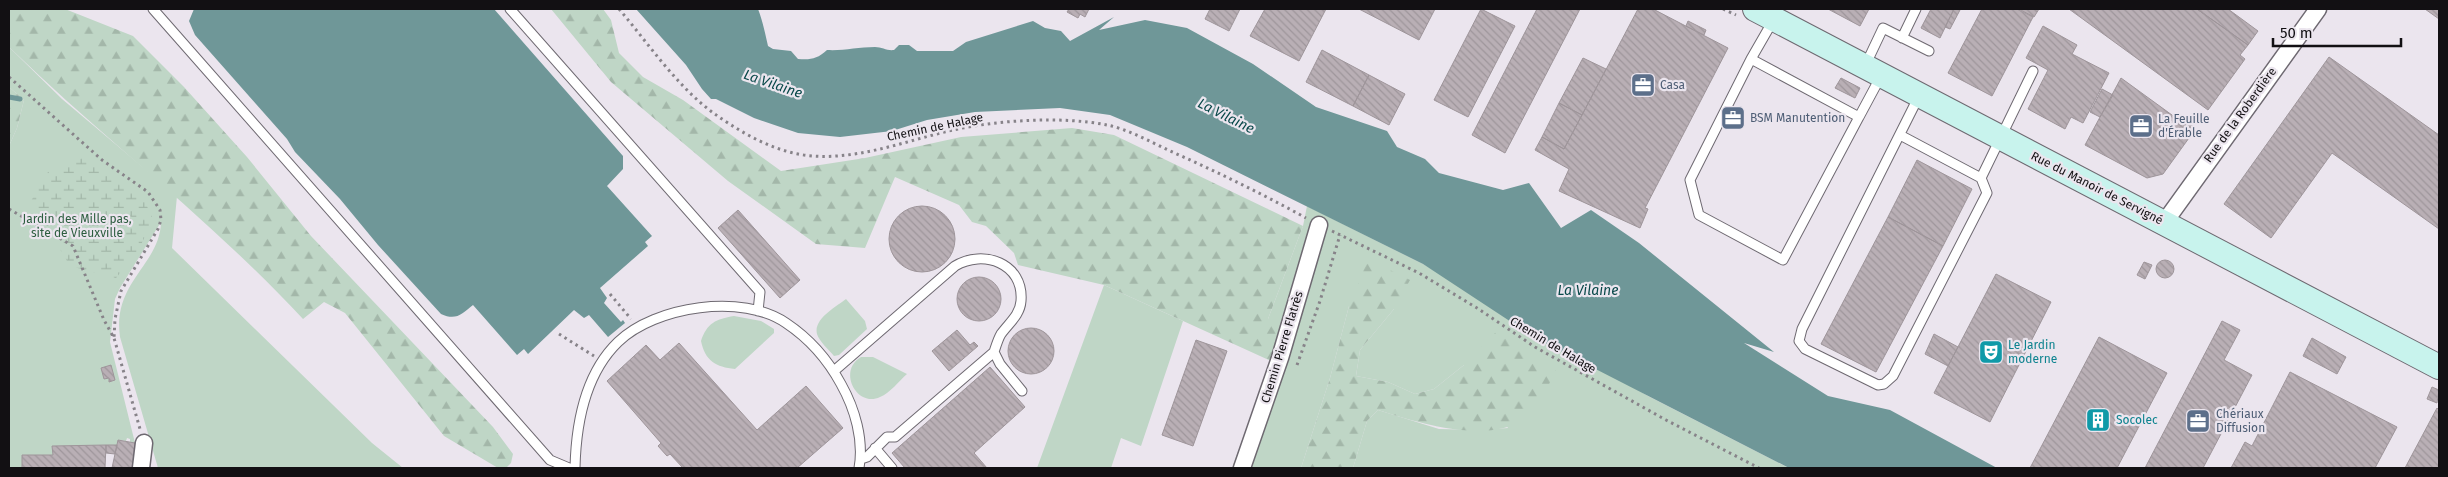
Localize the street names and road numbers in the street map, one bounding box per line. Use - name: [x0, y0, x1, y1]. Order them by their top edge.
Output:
- street label: Rue de la Roberdière: [2201, 65, 2279, 165]
- street label: Chemin de Halage: [886, 110, 984, 144]
- street label: Rue du Manoir de Servigné: [2029, 149, 2165, 227]
- street label: Chemin Pierre Flatrès: [1258, 289, 1306, 405]
- street label: Chemin de Halage: [1507, 314, 1599, 376]

